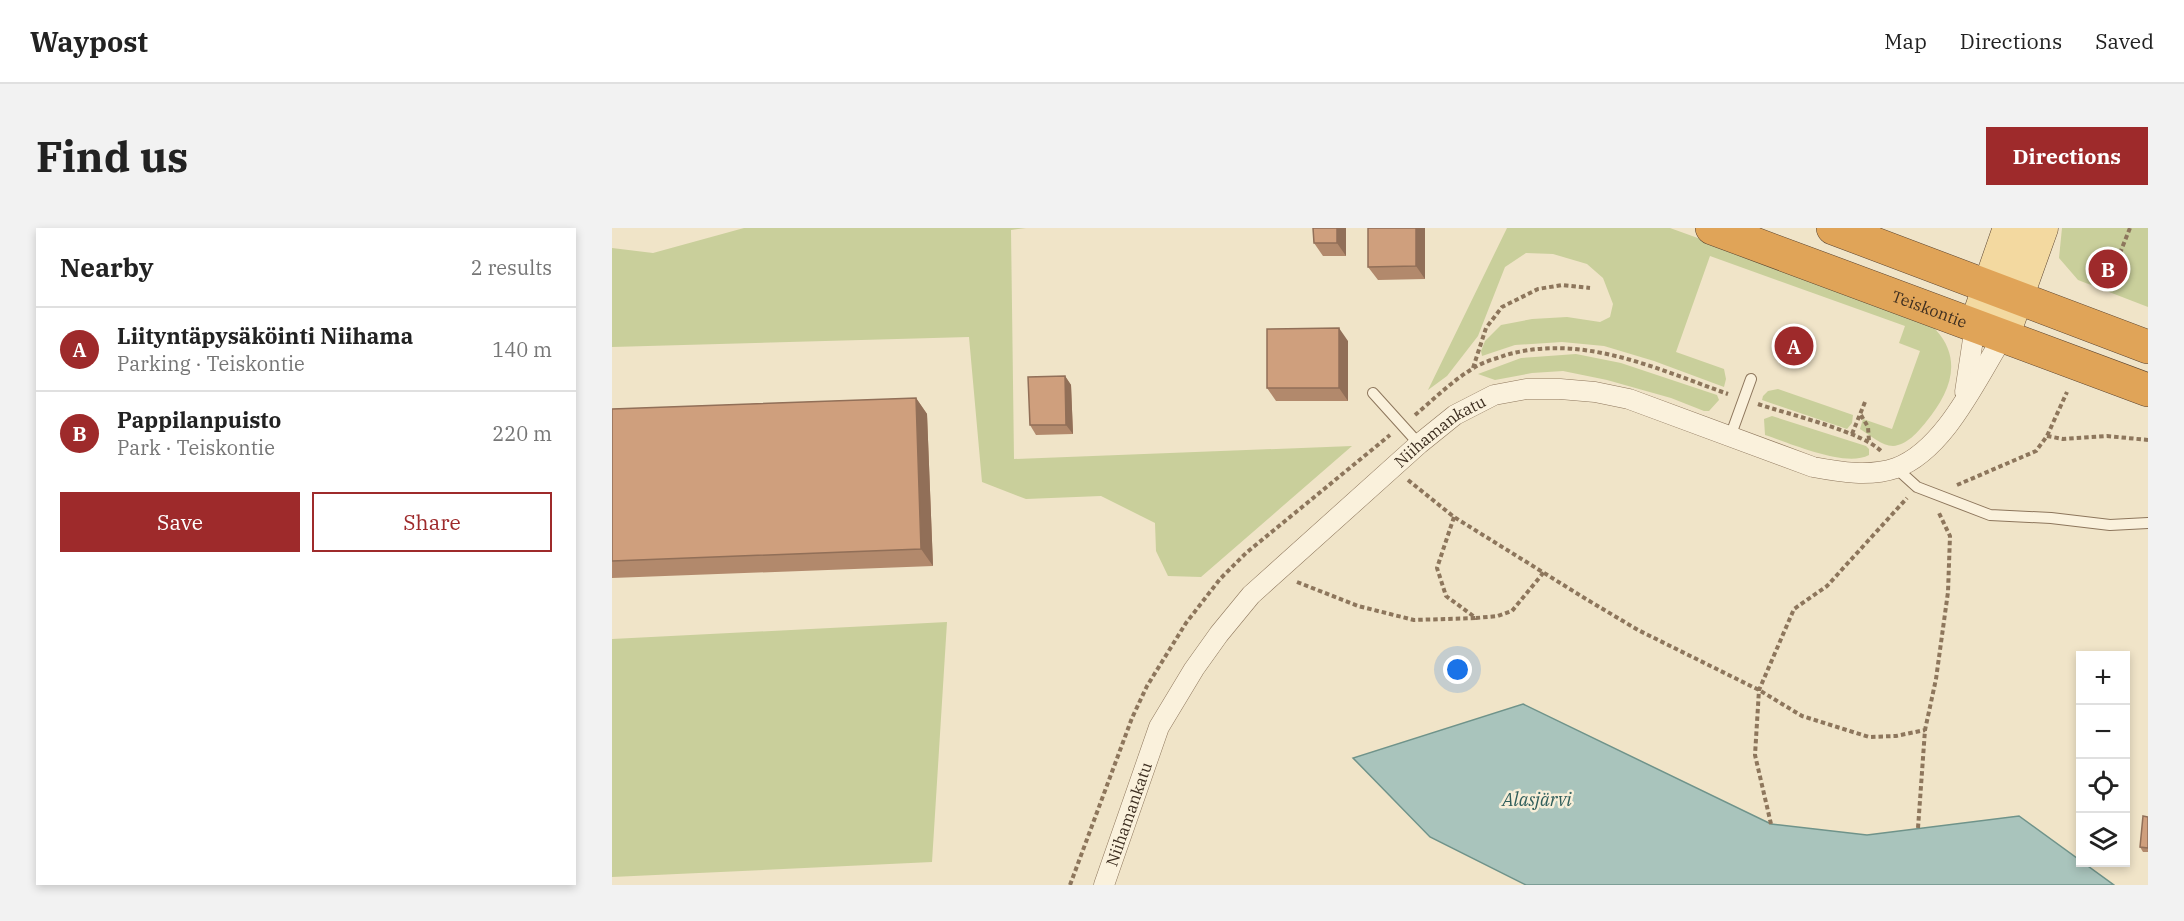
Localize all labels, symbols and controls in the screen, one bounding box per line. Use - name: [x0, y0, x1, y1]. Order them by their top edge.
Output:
- text: Waypost: [30, 23, 148, 60]
- text: Map: [1884, 27, 1927, 55]
- text: Directions: [1960, 27, 2062, 55]
- text: Saved: [2095, 27, 2154, 55]
- button: Directions: [1986, 127, 2148, 185]
- text: Find us: [36, 129, 188, 184]
- pin: B: [2088, 246, 2128, 291]
- text: Nearby: [60, 250, 154, 284]
- text: 2 results: [471, 254, 552, 281]
- street label: Teiskontie: [1889, 286, 1970, 332]
- text: Liityntäpysäköinti Niihama: [117, 321, 413, 350]
- pin: A: [1774, 324, 1814, 368]
- text: A: [73, 336, 86, 363]
- text: 140 m: [492, 336, 552, 363]
- text: Parking · Teiskontie: [117, 350, 305, 377]
- street label: Niihamankatu: [1390, 391, 1489, 471]
- text: Pappilanpuisto: [117, 405, 281, 434]
- text: B: [72, 420, 87, 447]
- text: 220 m: [492, 420, 552, 447]
- text: Park · Teiskontie: [117, 434, 275, 461]
- button: Save: [60, 492, 300, 552]
- button: Share: [312, 492, 552, 552]
- map controls: [2076, 651, 2130, 867]
- button: +: [2076, 651, 2130, 705]
- your location: [1443, 655, 1472, 684]
- button: −: [2076, 705, 2130, 759]
- street label: Niihamankatu: [1101, 759, 1156, 869]
- button: locate: [2076, 759, 2130, 813]
- water label: Alasjärvi: [1501, 788, 1572, 811]
- button: layers: [2076, 813, 2130, 867]

